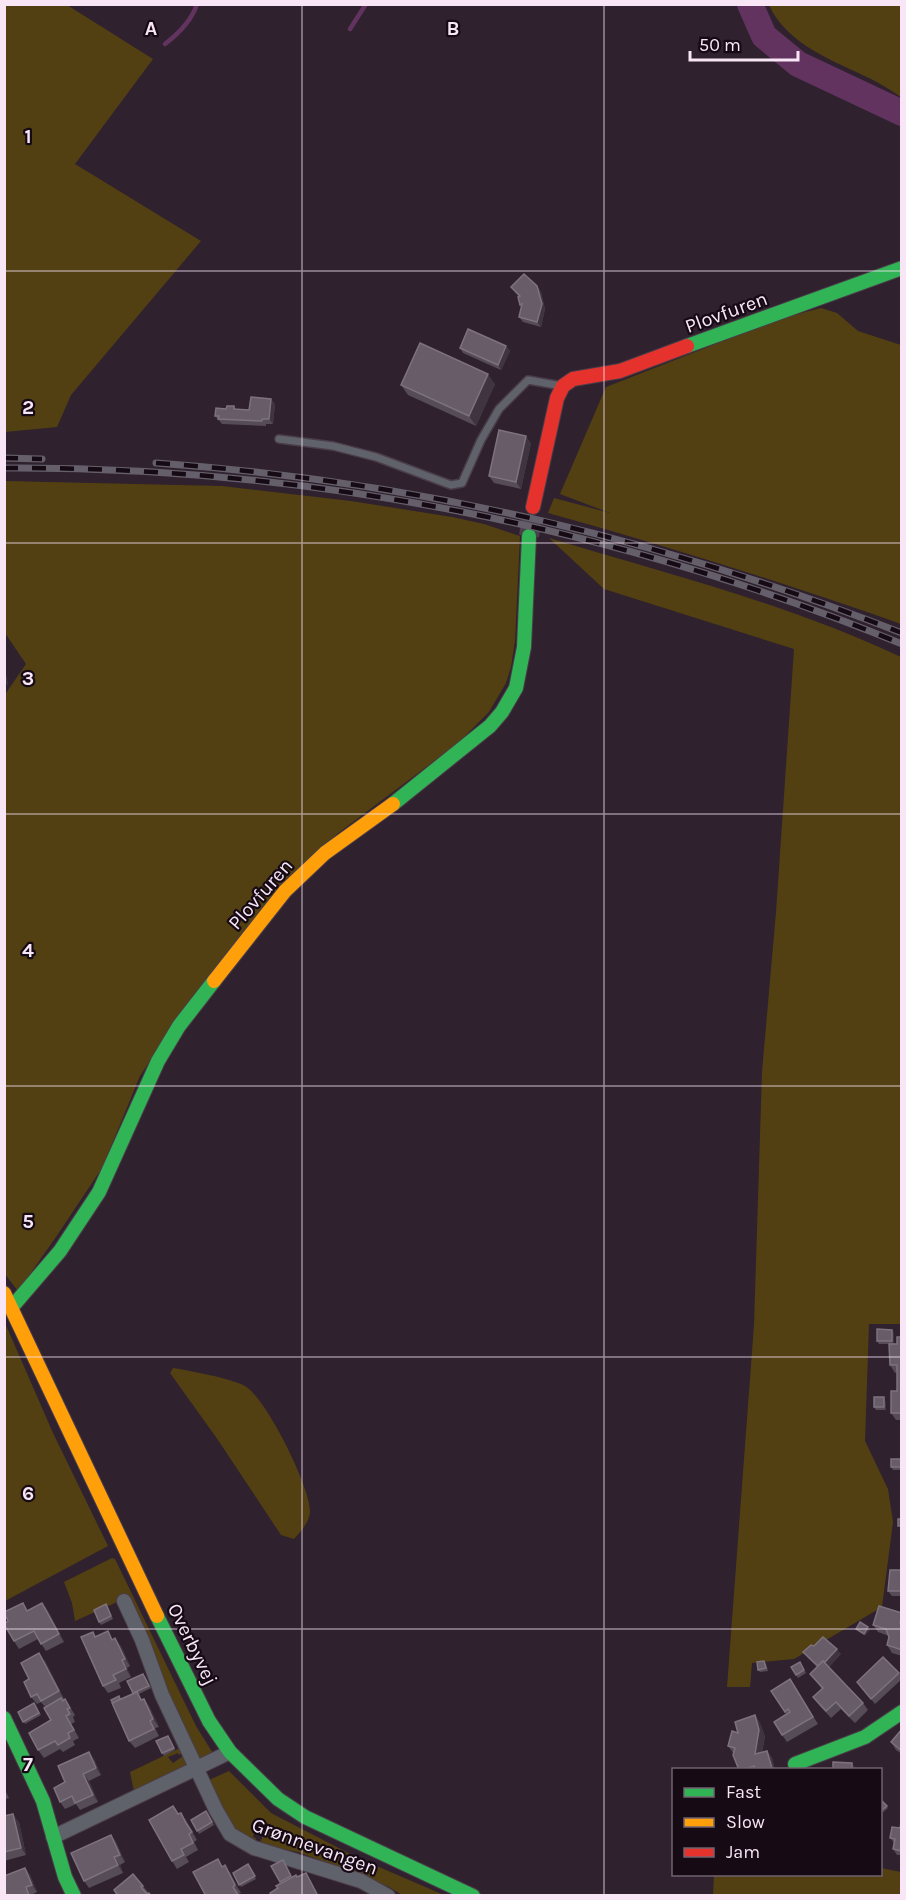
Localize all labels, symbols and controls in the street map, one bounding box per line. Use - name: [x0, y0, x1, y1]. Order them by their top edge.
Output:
- text: A: [145, 17, 158, 40]
- text: B: [447, 17, 459, 40]
- scale bar: [690, 24, 798, 62]
- text: 50 m: [699, 34, 741, 56]
- text: 1: [24, 125, 32, 148]
- street label: Plovfuren: [682, 287, 771, 338]
- text: 2: [22, 396, 34, 419]
- text: 3: [22, 667, 34, 690]
- street label: Plovfuren: [223, 854, 297, 934]
- text: 4: [22, 939, 34, 962]
- text: 5: [22, 1210, 34, 1233]
- text: 6: [22, 1482, 34, 1505]
- street label: Overbyvej: [163, 1600, 222, 1689]
- text: 7: [23, 1753, 33, 1776]
- legend: [672, 1768, 882, 1876]
- text: Fast: [726, 1781, 761, 1803]
- text: Slow: [726, 1811, 765, 1833]
- street label: Grønnevangen: [249, 1813, 381, 1880]
- text: Jam: [726, 1841, 760, 1863]

